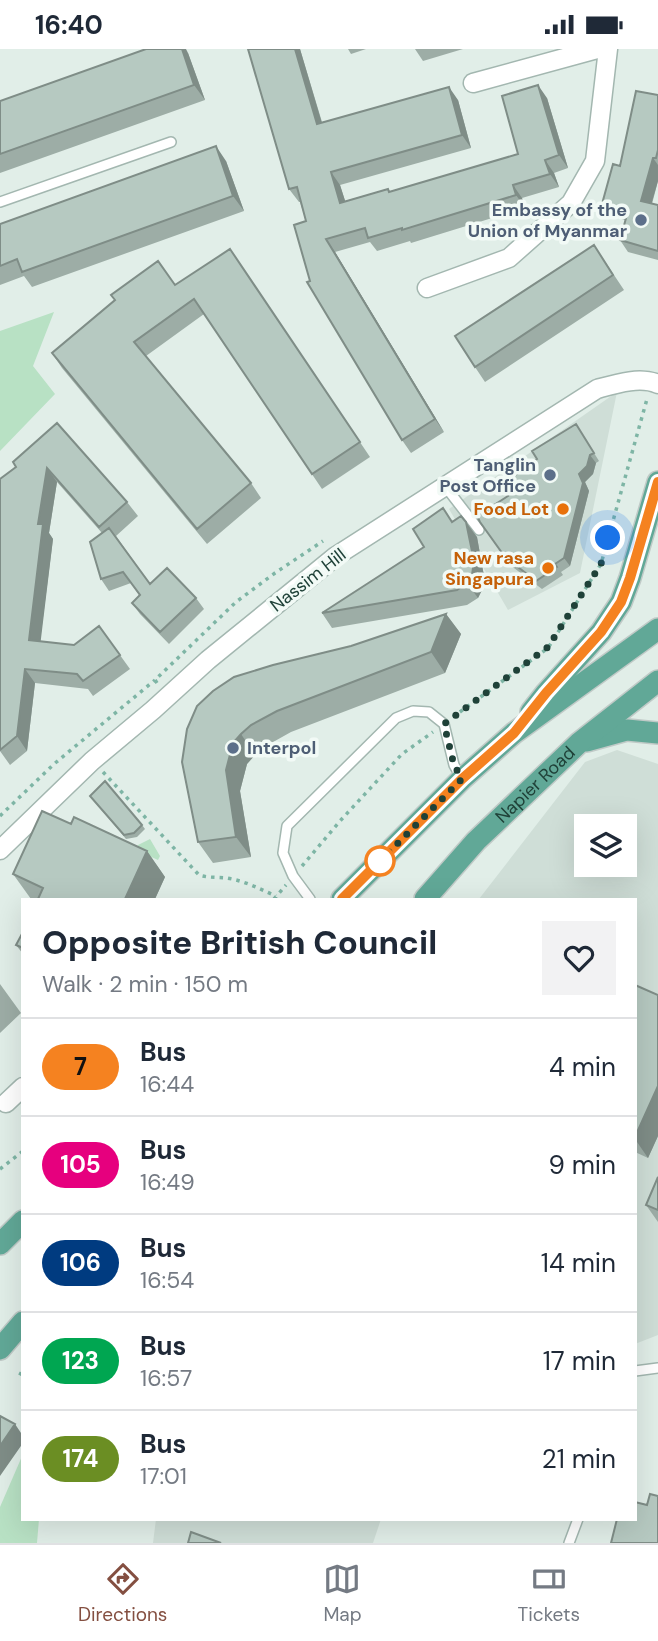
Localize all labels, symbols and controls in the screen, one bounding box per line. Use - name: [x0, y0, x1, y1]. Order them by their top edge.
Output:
- text: 16:40: [35, 8, 103, 42]
- place label: Embassy of the Union of Myanmar: [468, 198, 627, 243]
- marker: Embassy of the Union of Myanmar: [633, 212, 649, 228]
- place label: Tanglin Post Office: [440, 453, 536, 498]
- marker: Tanglin Post Office: [542, 467, 558, 483]
- place label: Food Lot: [473, 497, 549, 521]
- marker: Food Lot: [555, 501, 571, 517]
- your location: [590, 520, 625, 555]
- street label: Nassim Hill: [265, 543, 351, 617]
- place label: New rasa Singapura: [445, 546, 534, 591]
- marker: New rasa Singapura: [540, 560, 556, 576]
- place label: Interpol: [247, 736, 316, 760]
- marker: Interpol: [225, 740, 241, 756]
- street label: Napier Road: [490, 741, 580, 828]
- map controls: [574, 814, 637, 877]
- button: layers: [574, 814, 637, 877]
- unlabelled marker: [365, 846, 395, 876]
- text: Opposite British Council: [42, 921, 437, 964]
- button: heart: [542, 921, 616, 995]
- text: Walk · 2 min · 150 m: [42, 969, 248, 999]
- text: Bus: [140, 1035, 186, 1069]
- text: 4 min: [549, 1050, 616, 1084]
- text: 7: [74, 1051, 87, 1082]
- text: 16:44: [140, 1069, 194, 1099]
- text: Bus: [140, 1133, 186, 1167]
- text: 9 min: [548, 1148, 616, 1182]
- text: 105: [60, 1149, 101, 1180]
- text: 16:49: [140, 1167, 195, 1197]
- text: Bus: [140, 1231, 186, 1265]
- text: 14 min: [541, 1246, 616, 1280]
- text: 106: [60, 1247, 101, 1278]
- text: 16:54: [140, 1265, 194, 1295]
- text: Bus: [140, 1329, 186, 1363]
- text: 17 min: [543, 1344, 616, 1378]
- text: 123: [62, 1345, 99, 1376]
- text: 16:57: [140, 1363, 192, 1393]
- text: Bus: [140, 1427, 186, 1461]
- text: 21 min: [542, 1442, 616, 1476]
- text: 174: [63, 1443, 98, 1474]
- text: 17:01: [140, 1461, 187, 1491]
- tab: Directions: [78, 1560, 167, 1627]
- tab: Map: [323, 1560, 362, 1627]
- tab: Tickets: [518, 1560, 580, 1627]

